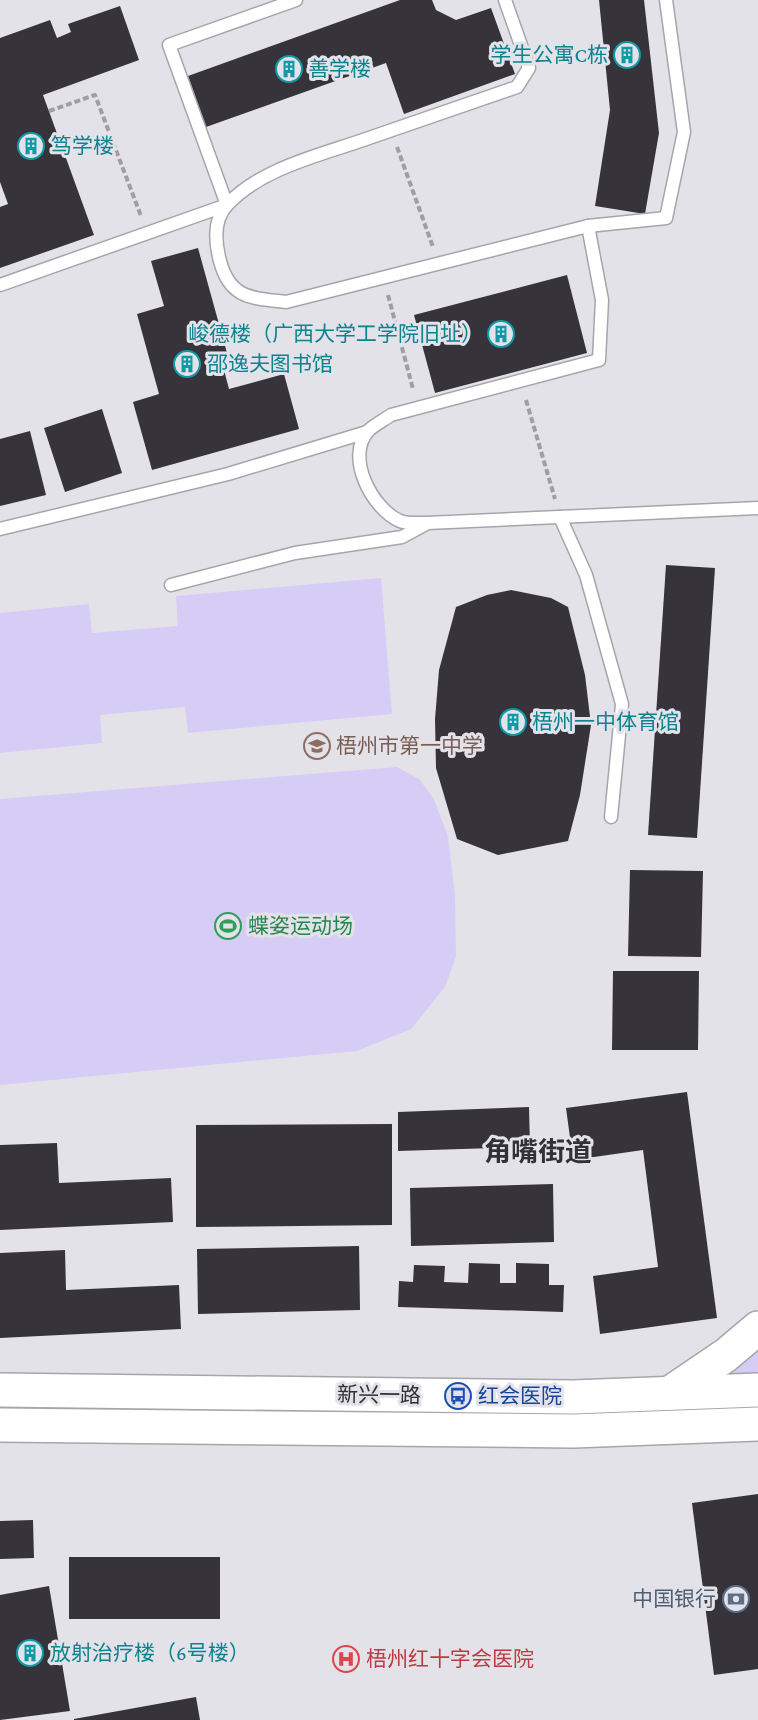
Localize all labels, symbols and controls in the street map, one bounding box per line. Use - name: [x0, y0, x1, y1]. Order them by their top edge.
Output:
- building icon: 学生公寓C栋: [612, 40, 642, 70]
- place label: 学生公寓C栋: [491, 43, 608, 67]
- building icon: 善学楼: [274, 54, 304, 84]
- place label: 善学楼: [308, 57, 371, 81]
- building icon: 笃学楼: [16, 131, 46, 161]
- place label: 笃学楼: [51, 134, 114, 158]
- building icon: 峻德楼（广西大学工学院旧址）: [486, 319, 516, 349]
- place label: 峻德楼（广西大学工学院旧址）: [188, 322, 482, 346]
- building icon: 邵逸夫图书馆: [172, 349, 202, 379]
- place label: 邵逸夫图书馆: [207, 352, 333, 376]
- building icon: 梧州一中体育馆: [498, 707, 528, 737]
- place label: 梧州一中体育馆: [532, 710, 679, 734]
- school or university icon: 梧州市第一中学: [302, 731, 332, 761]
- place label: 梧州市第一中学: [336, 734, 483, 758]
- sports icon: 蝶姿运动场: [213, 911, 243, 941]
- place label: 蝶姿运动场: [248, 914, 353, 938]
- district label: 角嘴街道: [484, 1137, 592, 1167]
- bus stop icon: 红会医院: [443, 1381, 473, 1411]
- street label: 新兴一路: [337, 1382, 421, 1408]
- place label: 红会医院: [478, 1384, 562, 1408]
- bank icon: 中国银行: [721, 1584, 751, 1614]
- place label: 中国银行: [632, 1587, 716, 1611]
- building icon: 放射治疗楼（6号楼）: [15, 1638, 45, 1668]
- place label: 放射治疗楼（6号楼）: [50, 1641, 250, 1665]
- hospital icon: 梧州红十字会医院: [331, 1644, 361, 1674]
- place label: 梧州红十字会医院: [366, 1647, 534, 1671]

